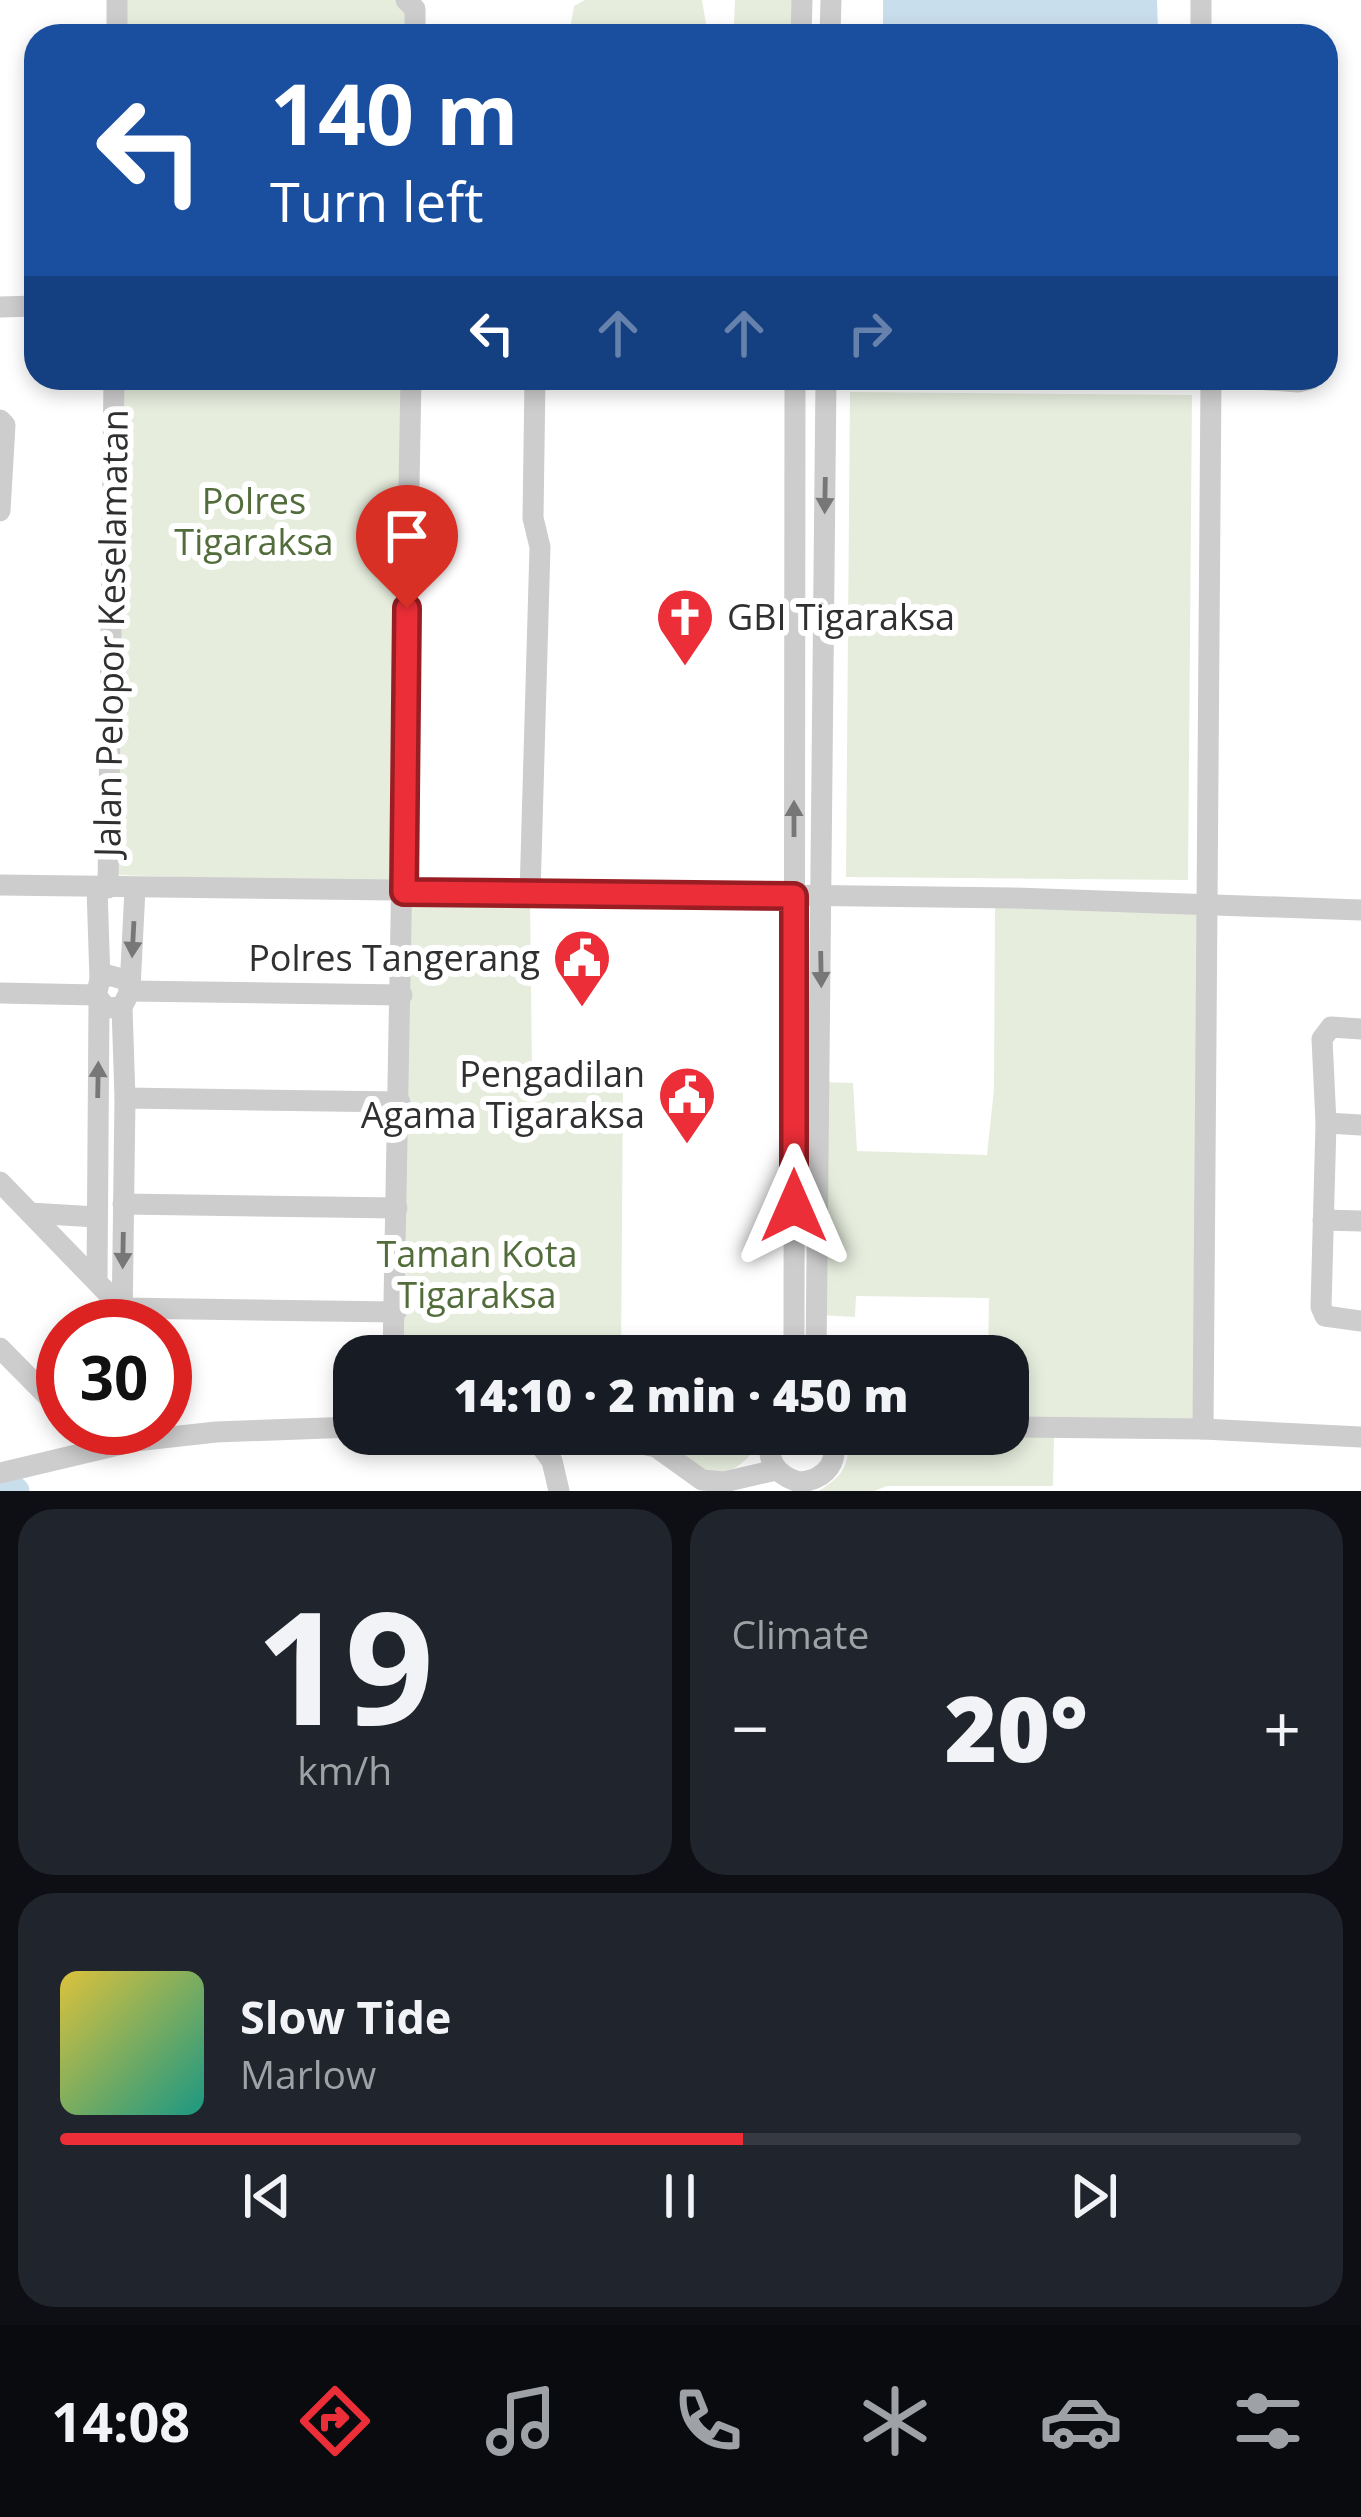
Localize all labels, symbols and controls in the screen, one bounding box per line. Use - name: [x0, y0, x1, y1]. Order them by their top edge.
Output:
- text: 140 m: [270, 55, 518, 170]
- icon: left: [72, 72, 228, 228]
- text: Turn left: [270, 164, 483, 238]
- icon: left: [459, 300, 525, 366]
- icon: ahead: [585, 300, 651, 366]
- icon: ahead: [711, 300, 777, 366]
- icon: right: [837, 300, 903, 366]
- street label: Jalan Pelopor Keselamatan: [82, 409, 139, 860]
- park label: Polres Tigaraksa: [174, 476, 334, 566]
- one-way arrow: [815, 477, 835, 515]
- pin: [356, 485, 458, 608]
- icon: arrive: [374, 503, 440, 569]
- church icon: GBI Tigaraksa: [654, 586, 716, 668]
- place label: GBI Tigaraksa: [727, 592, 955, 641]
- one-way arrow: [784, 799, 804, 837]
- one-way arrow: [123, 921, 142, 959]
- public building icon: Polres Tangerang: [551, 927, 613, 1009]
- place label: Polres Tangerang: [248, 933, 540, 982]
- one-way arrow: [811, 951, 831, 989]
- place label: Pengadilan Agama Tigaraksa: [361, 1049, 645, 1139]
- one-way arrow: [88, 1060, 107, 1098]
- public building icon: Pengadilan Agama Tigaraksa: [656, 1064, 718, 1146]
- position arrow: [731, 1143, 857, 1269]
- park label: Taman Kota Tigaraksa: [376, 1229, 578, 1319]
- one-way arrow: [113, 1232, 133, 1270]
- speed limit sign: 30: [36, 1299, 192, 1455]
- text: 14:10 · 2 min · 450 m: [454, 1364, 908, 1425]
- text: 19: [256, 1558, 434, 1771]
- text: Climate: [732, 1607, 869, 1660]
- text: 20°: [945, 1666, 1088, 1788]
- text: −: [732, 1682, 769, 1772]
- text: +: [1263, 1682, 1301, 1772]
- text: km/h: [297, 1743, 392, 1796]
- text: Slow Tide: [240, 1986, 451, 2047]
- text: Marlow: [240, 2047, 376, 2100]
- icon: previous: [234, 2163, 300, 2229]
- icon: pause: [647, 2163, 713, 2229]
- icon: next: [1061, 2163, 1127, 2229]
- icon: directions: [293, 2379, 377, 2463]
- icon: music: [479, 2379, 563, 2463]
- icon: phone: [666, 2379, 750, 2463]
- icon: climate: [853, 2379, 937, 2463]
- icon: car: [1039, 2379, 1123, 2463]
- icon: filters: [1226, 2379, 1310, 2463]
- text: 14:08: [51, 2384, 190, 2458]

